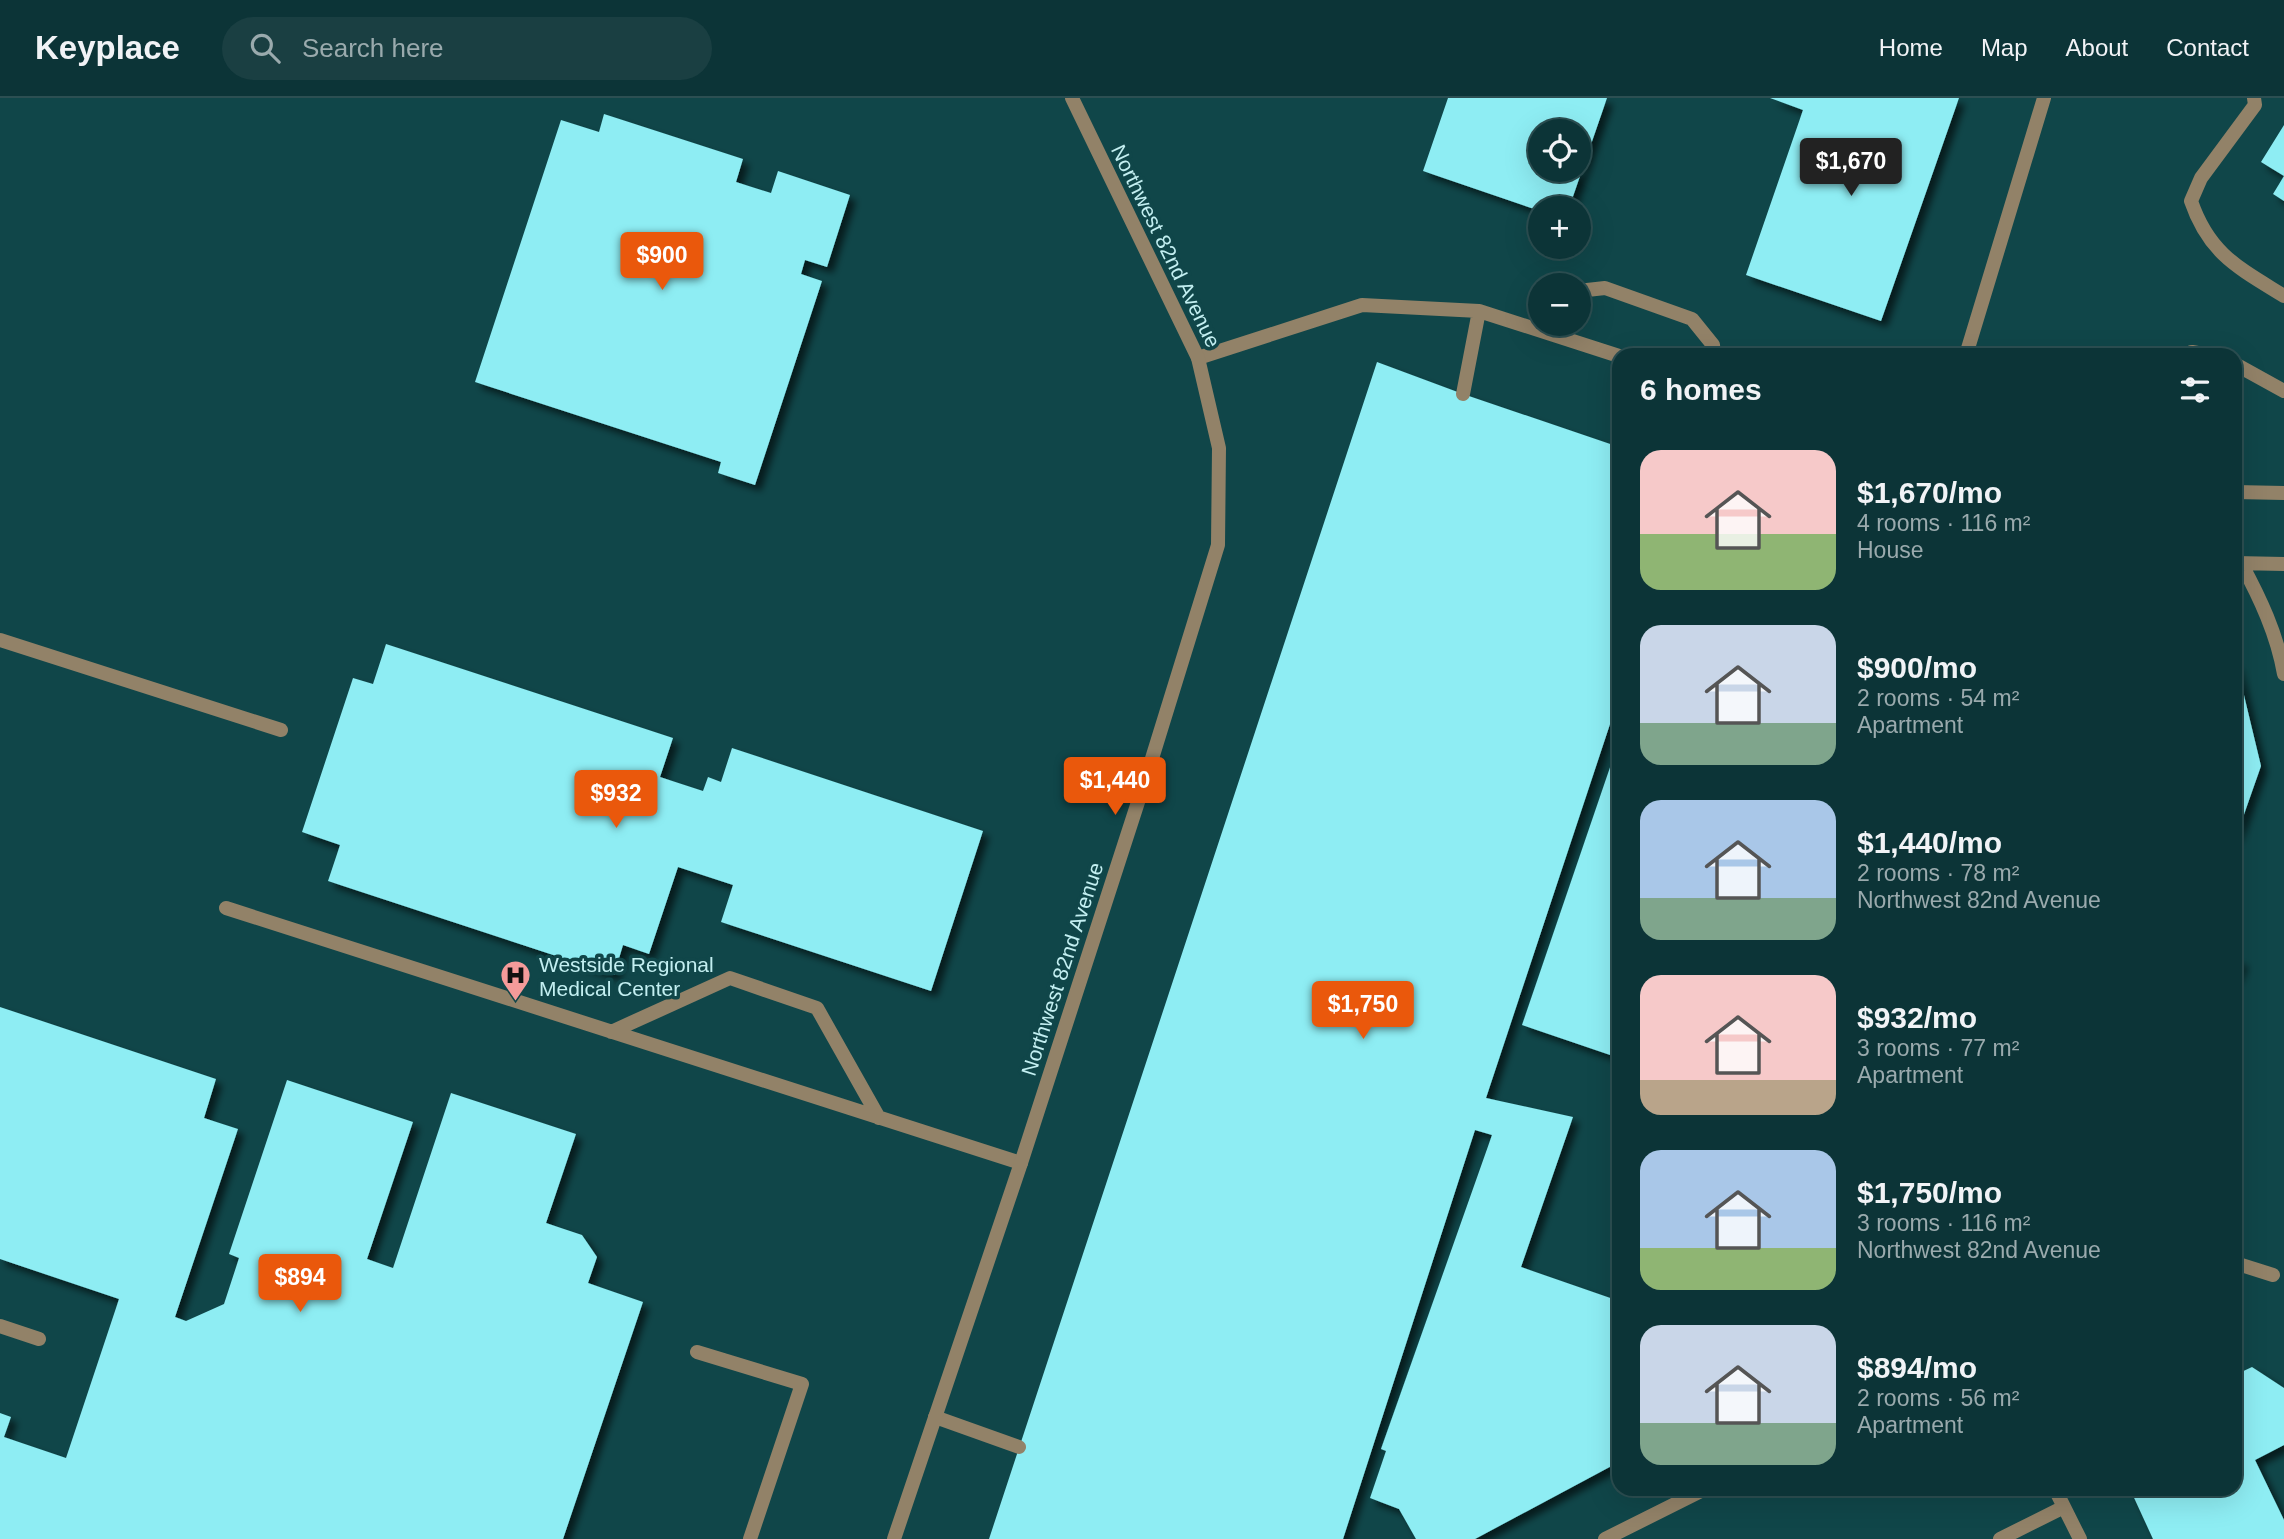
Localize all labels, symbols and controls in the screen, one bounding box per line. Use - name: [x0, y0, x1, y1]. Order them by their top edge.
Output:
- search box: [222, 17, 712, 80]
- text: Keyplace: [35, 29, 180, 66]
- icon: search: [246, 29, 284, 67]
- text: Search here: [302, 33, 444, 63]
- text: Home: [1879, 34, 1943, 61]
- text: Map: [1981, 34, 2028, 61]
- text: About: [2066, 34, 2128, 61]
- text: Contact: [2166, 34, 2249, 61]
- map controls: [1528, 119, 1591, 336]
- button: locate: [1528, 119, 1591, 182]
- pin: $1,670: [1794, 139, 1908, 198]
- street label: Northwest 82nd Avenue: [1107, 141, 1225, 351]
- text: $1,670: [1816, 148, 1886, 174]
- button: +: [1528, 196, 1591, 259]
- pin: $900: [621, 232, 703, 292]
- text: $900: [636, 242, 688, 268]
- button: −: [1528, 273, 1591, 336]
- icon: filters: [2176, 371, 2214, 409]
- text: 6 homes: [1640, 373, 1762, 406]
- text: $1,670/mo: [1857, 476, 2002, 509]
- icon: home: [1696, 478, 1780, 562]
- text: 4 rooms · 116 m²: [1857, 510, 2030, 536]
- text: House: [1857, 537, 1923, 563]
- text: $900/mo: [1857, 651, 1977, 684]
- icon: home: [1696, 653, 1780, 737]
- text: 2 rooms · 54 m²: [1857, 685, 2019, 711]
- text: Apartment: [1857, 712, 1963, 738]
- pin: $1,440: [1058, 758, 1172, 817]
- text: $1,440: [1080, 767, 1150, 793]
- pin: $932: [575, 770, 657, 830]
- text: $932: [590, 780, 642, 806]
- text: $1,440/mo: [1857, 826, 2002, 859]
- icon: home: [1696, 828, 1780, 912]
- street label: Northwest 82nd Avenue: [1017, 860, 1107, 1078]
- text: 2 rooms · 78 m²: [1857, 860, 2019, 886]
- text: Northwest 82nd Avenue: [1857, 887, 2101, 913]
- place label: Westside Regional Medical Center: [539, 953, 714, 1000]
- hospital icon: Westside Regional Medical Center: [499, 959, 533, 1003]
- pin: $1,750: [1306, 982, 1420, 1041]
- text: $1,750: [1328, 991, 1398, 1017]
- text: $932/mo: [1857, 1001, 1977, 1034]
- icon: home: [1696, 1003, 1780, 1087]
- text: 3 rooms · 77 m²: [1857, 1035, 2019, 1061]
- text: Apartment: [1857, 1062, 1963, 1088]
- text: $1,750/mo: [1857, 1176, 2002, 1209]
- icon: home: [1696, 1178, 1780, 1262]
- text: 3 rooms · 116 m²: [1857, 1210, 2030, 1236]
- text: Northwest 82nd Avenue: [1857, 1237, 2101, 1263]
- pin: $894: [259, 1254, 341, 1314]
- text: $894: [274, 1264, 326, 1290]
- text: $894/mo: [1857, 1351, 1977, 1384]
- icon: home: [1696, 1353, 1780, 1437]
- text: 2 rooms · 56 m²: [1857, 1385, 2019, 1411]
- text: Apartment: [1857, 1412, 1963, 1438]

